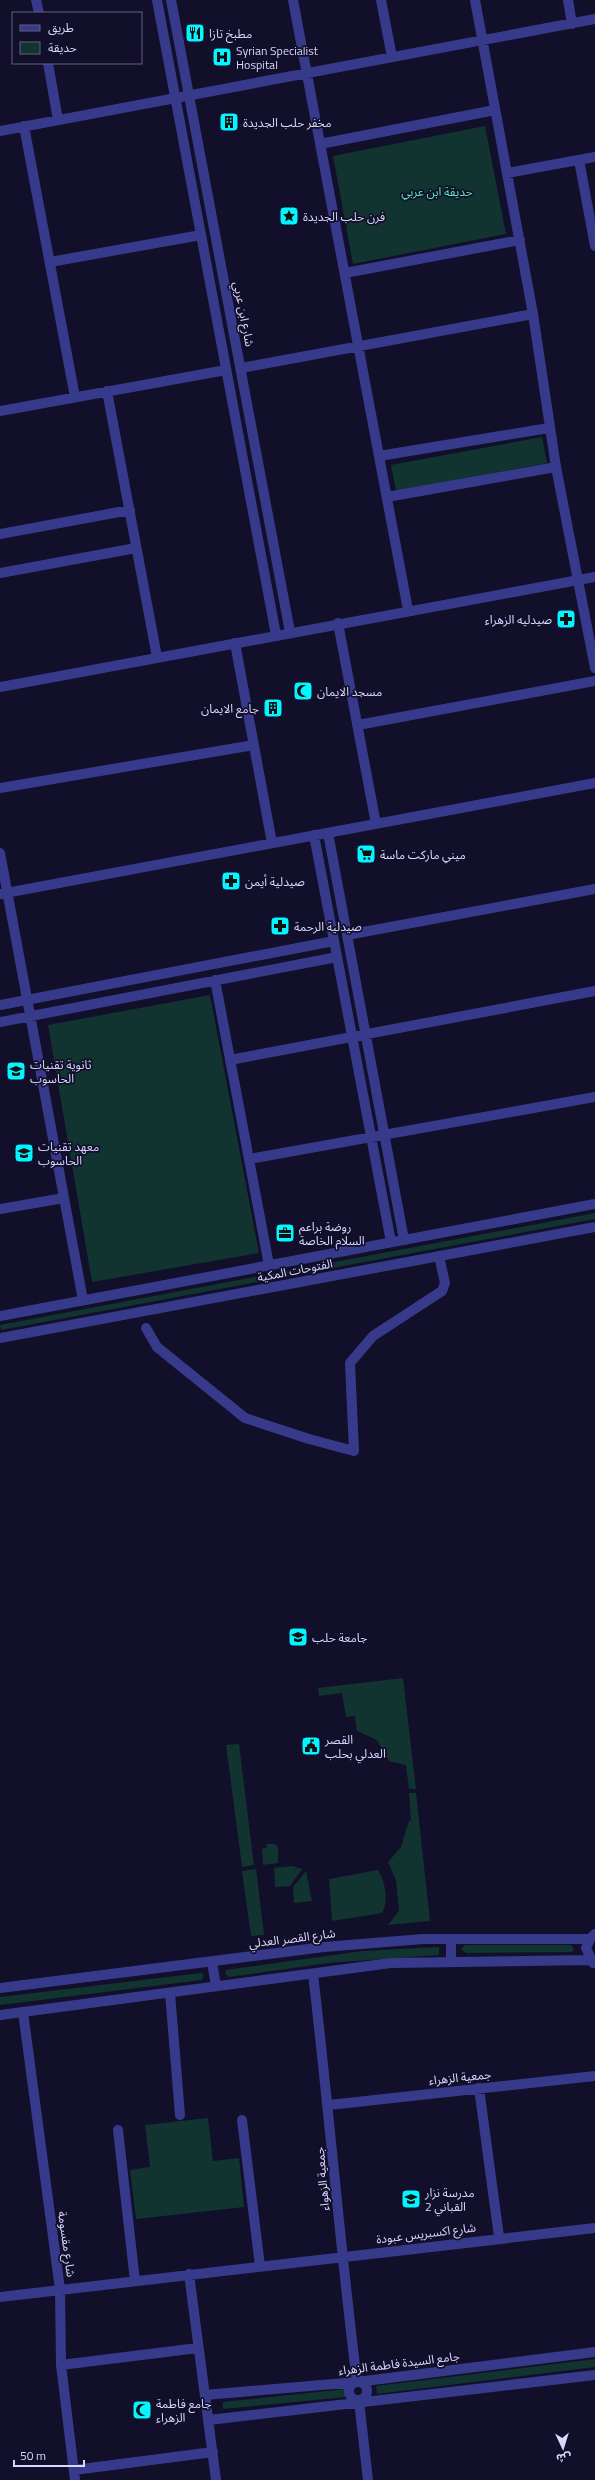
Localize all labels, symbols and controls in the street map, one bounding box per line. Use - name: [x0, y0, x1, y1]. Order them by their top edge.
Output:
- legend: [12, 12, 142, 64]
- text: طريق: [48, 18, 74, 37]
- restaurant icon: مطبخ تازا: [184, 22, 206, 44]
- place label: مطبخ تازا: [209, 24, 252, 43]
- text: حديقة: [48, 38, 77, 57]
- place label: Syrian Specialist Hospital: [236, 41, 319, 74]
- hospital icon: Syrian Specialist Hospital: [211, 46, 233, 68]
- building icon: مخفر حلب الجديدة: [218, 111, 240, 133]
- place label: مخفر حلب الجديدة: [243, 113, 332, 132]
- park label: حديقة ابن عربي: [401, 182, 473, 201]
- place icon: فرن حلب الجديدة: [278, 205, 300, 227]
- place label: فرن حلب الجديدة: [303, 207, 385, 226]
- street label: شارع ابن عربي: [228, 280, 260, 348]
- pharmacy icon: صيدليه الزهراء: [555, 608, 577, 630]
- place label: صيدليه الزهراء: [485, 610, 552, 629]
- mosque icon: مسجد الايمان: [292, 680, 314, 702]
- place label: مسجد الايمان: [317, 682, 382, 701]
- building icon: جامع الايمان: [262, 697, 284, 719]
- place label: جامع الايمان: [201, 699, 259, 718]
- supermarket icon: ميني ماركت ماسة: [355, 843, 377, 865]
- place label: ميني ماركت ماسة: [380, 845, 466, 864]
- pharmacy icon: صيدلية أيمن: [220, 870, 242, 892]
- place label: صيدلية أيمن: [245, 872, 305, 891]
- pharmacy icon: صيدلية الرحمة: [269, 915, 291, 937]
- place label: صيدلية الرحمة: [294, 917, 362, 936]
- place label: ثانوية تقنيات الحاسوب: [30, 1055, 92, 1088]
- school or university icon: ثانوية تقنيات الحاسوب: [5, 1060, 27, 1082]
- place label: معهد تقنيات الحاسوب: [38, 1137, 99, 1170]
- school or university icon: معهد تقنيات الحاسوب: [13, 1142, 35, 1164]
- place label: روضة براعم السلام الخاصة: [299, 1217, 365, 1250]
- office icon: روضة براعم السلام الخاصة: [274, 1222, 296, 1244]
- street label: الفتوحات المكية: [256, 1253, 334, 1287]
- school or university icon: جامعة حلب: [287, 1626, 309, 1648]
- place label: جامعة حلب: [312, 1628, 367, 1647]
- place label: القصر العدلي بحلب: [324, 1730, 386, 1763]
- public building icon: القصر العدلي بحلب: [300, 1735, 322, 1757]
- street label: شارع القصر العدلي: [248, 1923, 337, 1954]
- street label: جمعية الزهراء: [428, 2064, 492, 2090]
- street label: جمعية الزهواء: [310, 2146, 334, 2212]
- place label: مدرسة نزار القباني 2: [424, 2183, 475, 2216]
- school or university icon: مدرسة نزار القباني 2: [400, 2188, 422, 2210]
- street label: شارع مقسومة: [53, 2210, 81, 2278]
- street label: شارع اكسبريس عبودة: [375, 2217, 477, 2249]
- street label: جامع السيدة فاطمة الزهراء: [337, 2346, 461, 2380]
- place label: جامع فاطمة الزهراء: [156, 2394, 212, 2427]
- mosque icon: جامع فاطمة الزهراء: [131, 2399, 153, 2421]
- north arrow: [543, 2428, 583, 2468]
- scale bar: [14, 2442, 84, 2468]
- text: 50 m: [20, 2446, 46, 2465]
- text: ش: [556, 2449, 572, 2466]

